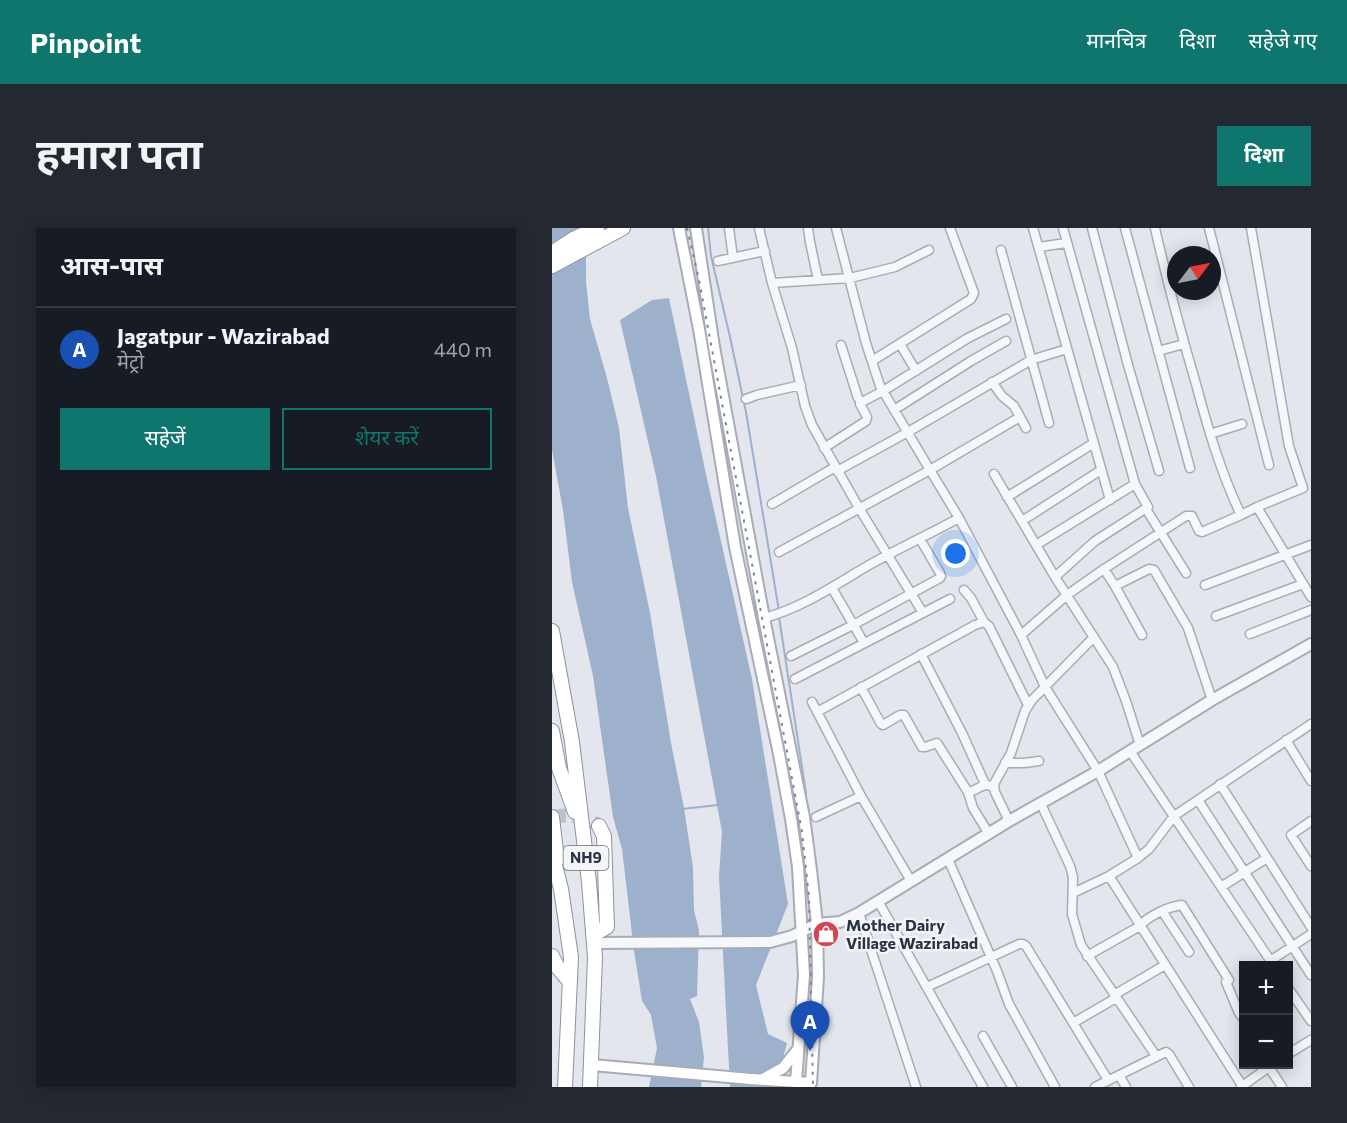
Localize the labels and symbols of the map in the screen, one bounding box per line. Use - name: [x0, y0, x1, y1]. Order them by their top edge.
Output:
- north arrow: [1167, 246, 1221, 300]
- your location: [941, 539, 970, 568]
- road number: NH9: [564, 846, 609, 870]
- place label: Mother Dairy Village Wazirabad: [846, 915, 978, 952]
- shop icon: Mother Dairy Village Wazirabad: [811, 919, 841, 949]
- pin: A: [790, 1002, 830, 1051]

